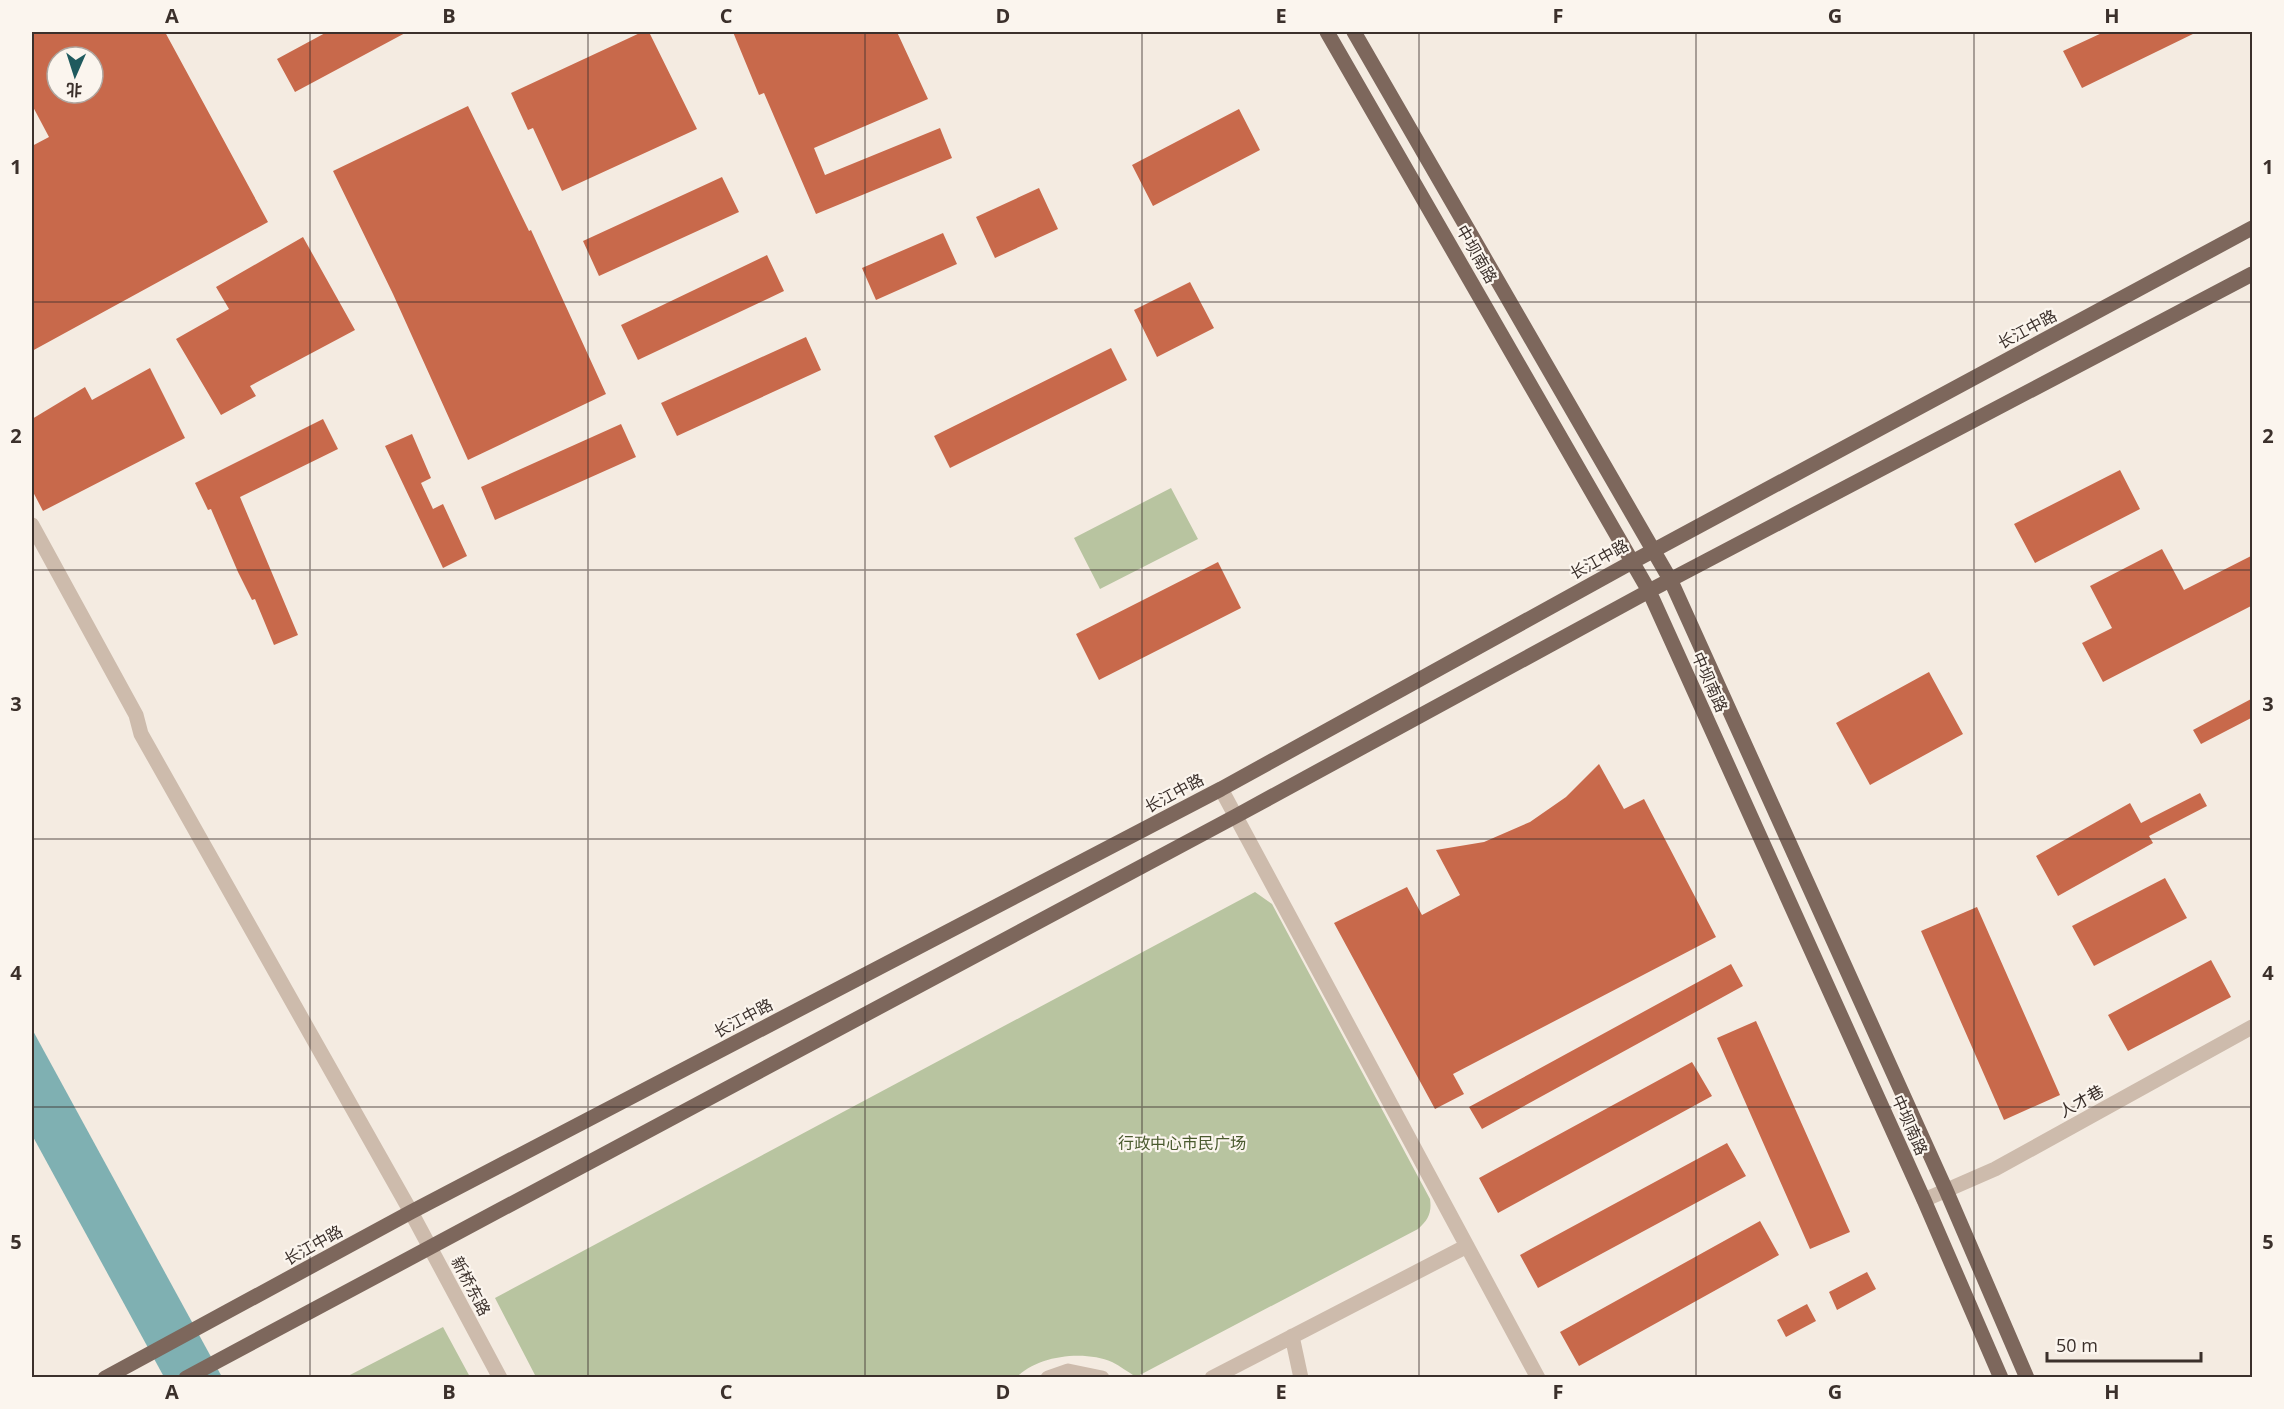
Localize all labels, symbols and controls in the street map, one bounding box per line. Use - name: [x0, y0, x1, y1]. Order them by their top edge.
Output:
- text: A: [165, 2, 179, 29]
- text: B: [442, 2, 456, 29]
- text: C: [720, 2, 733, 29]
- text: D: [996, 2, 1010, 29]
- text: E: [1275, 2, 1287, 29]
- text: F: [1553, 2, 1563, 29]
- text: G: [1828, 2, 1842, 29]
- text: H: [2104, 2, 2120, 29]
- north arrow: [45, 45, 105, 105]
- text: 北: [66, 79, 83, 101]
- text: 1: [10, 153, 22, 180]
- text: 1: [2262, 153, 2274, 180]
- street label: 中坝南路: [1451, 221, 1503, 287]
- street label: 长江中路: [1994, 304, 2060, 354]
- text: 2: [10, 422, 22, 449]
- text: 2: [2262, 422, 2274, 449]
- street label: 长江中路: [1566, 534, 1632, 584]
- street label: 中坝南路: [1687, 648, 1733, 716]
- text: 3: [10, 690, 22, 717]
- text: 3: [2262, 690, 2274, 717]
- street label: 长江中路: [1141, 768, 1207, 818]
- text: 4: [10, 959, 22, 986]
- text: 4: [2262, 959, 2274, 986]
- street label: 长江中路: [710, 993, 776, 1043]
- street label: 人才巷: [2055, 1080, 2107, 1122]
- street label: 中坝南路: [1887, 1091, 1933, 1159]
- park label: 行政中心市民广场: [1118, 1132, 1246, 1154]
- street label: 长江中路: [280, 1220, 346, 1270]
- text: 5: [10, 1228, 22, 1255]
- text: 5: [2262, 1228, 2274, 1255]
- street label: 新桥东路: [446, 1253, 496, 1319]
- scale bar: [2047, 1325, 2202, 1363]
- text: 50 m: [2056, 1333, 2098, 1357]
- text: A: [165, 1378, 179, 1405]
- text: B: [442, 1378, 456, 1405]
- text: C: [720, 1378, 733, 1405]
- text: D: [996, 1378, 1010, 1405]
- text: E: [1275, 1378, 1287, 1405]
- text: F: [1553, 1378, 1563, 1405]
- text: G: [1828, 1378, 1842, 1405]
- text: H: [2104, 1378, 2120, 1405]

